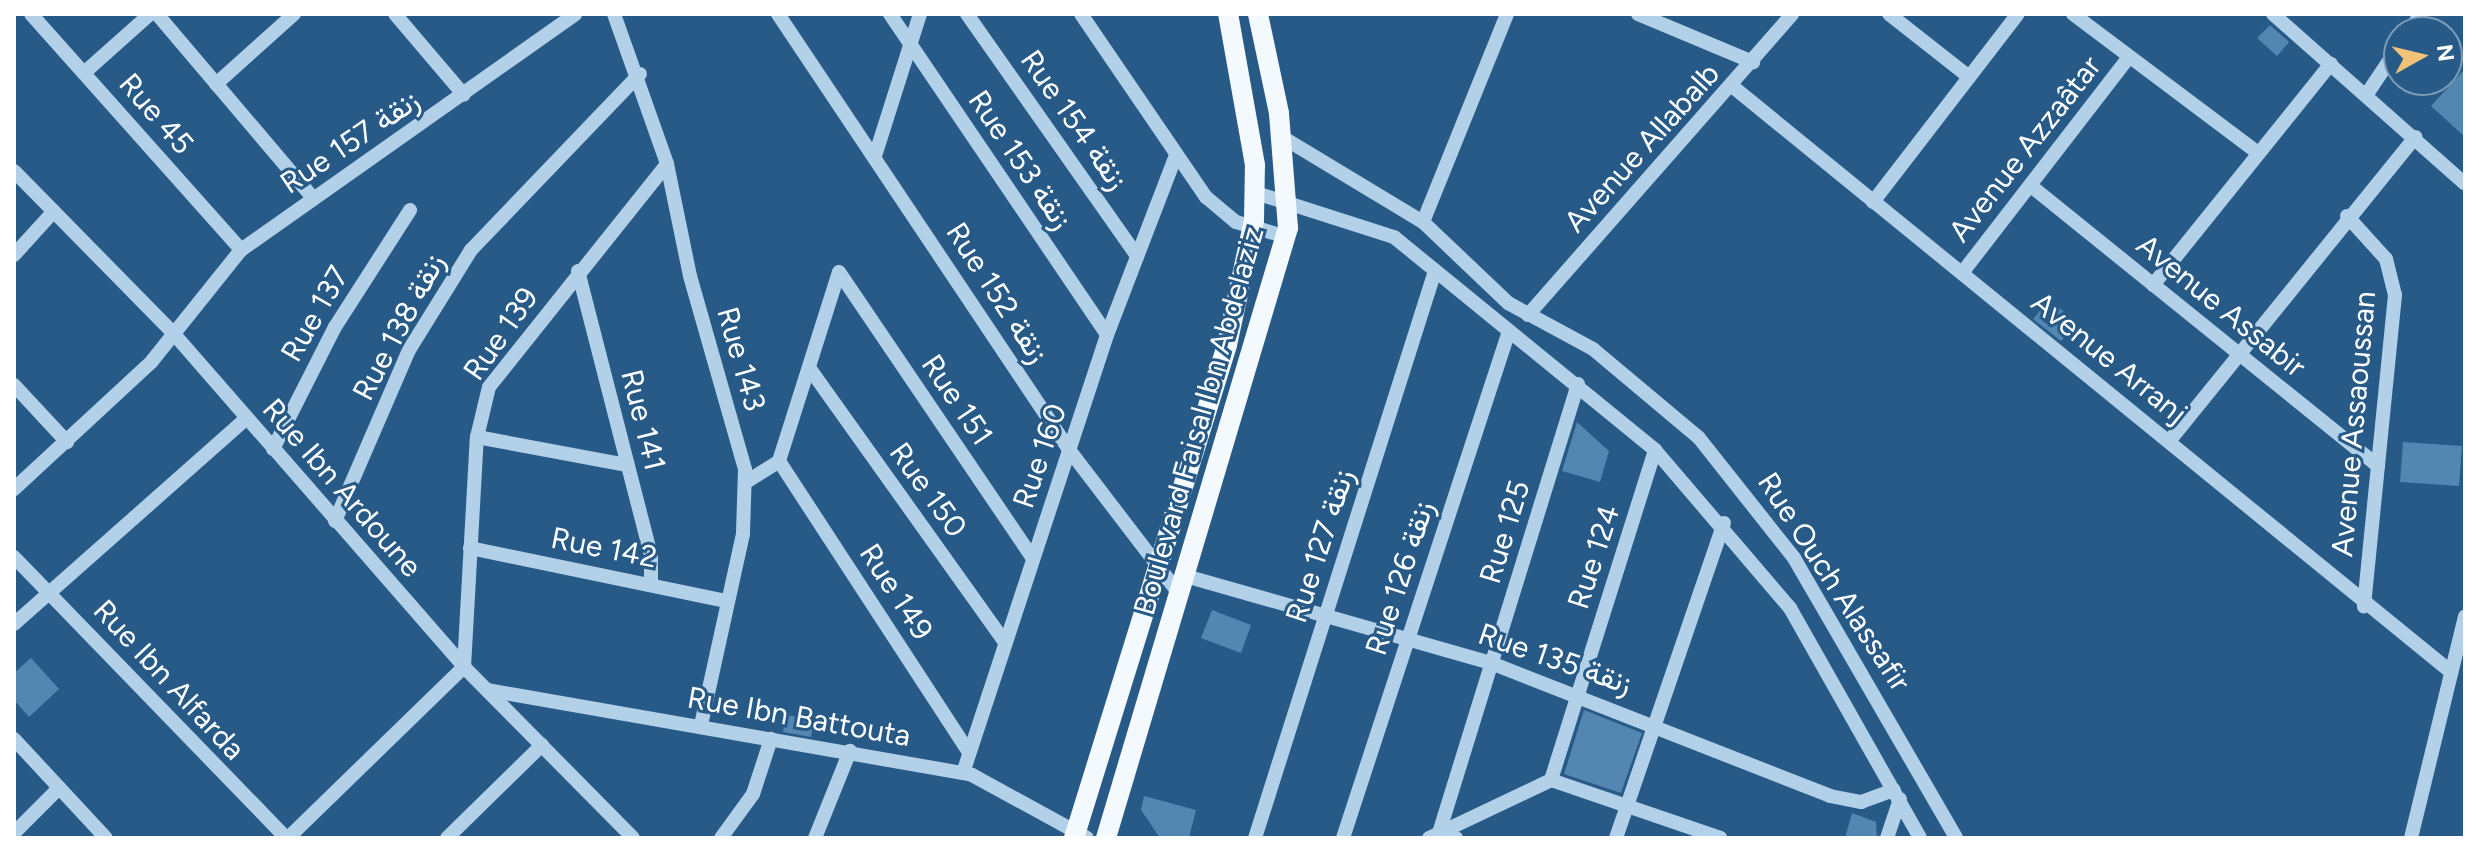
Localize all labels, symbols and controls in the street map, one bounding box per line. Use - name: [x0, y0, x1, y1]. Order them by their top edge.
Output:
- north arrow: [2383, 16, 2463, 96]
- street label: Rue 154 زنقة: [1013, 43, 1135, 197]
- text: N: [2431, 43, 2460, 63]
- street label: Avenue Azzaâtar: [1941, 49, 2109, 249]
- street label: Avenue Allabalb: [1557, 56, 1727, 240]
- street label: Rue 45: [111, 66, 201, 162]
- street label: Rue 157 زنقة: [274, 82, 426, 202]
- street label: Rue 153 زنقة: [960, 84, 1080, 236]
- street label: Rue 152 زنقة: [938, 216, 1056, 370]
- street label: Boulevard Faisal Ibn Abdelaziz: [1126, 223, 1272, 619]
- street label: Avenue Assabir: [2129, 227, 2313, 385]
- street label: Rue 138 زنقة: [345, 247, 453, 407]
- street label: Rue 137: [273, 260, 357, 368]
- street label: Rue 139: [456, 281, 546, 387]
- street label: Avenue Arranj: [2024, 284, 2194, 432]
- street label: Avenue Assaoussan: [2324, 290, 2384, 558]
- street label: Rue 143: [709, 303, 773, 415]
- street label: Rue 151: [914, 348, 1000, 452]
- street label: Rue 141: [613, 366, 673, 474]
- street label: Rue Ibn Ardoune: [255, 391, 429, 585]
- street label: Rue 160: [1005, 399, 1075, 513]
- street label: Rue 150: [882, 436, 974, 544]
- street label: Rue 127 زنقة: [1278, 465, 1362, 627]
- street label: Rue Ouch Alassafir: [1750, 466, 1918, 698]
- street label: Rue 125: [1472, 476, 1538, 588]
- street label: Rue 126 زنقة: [1358, 496, 1442, 660]
- street label: Rue 124: [1560, 501, 1628, 613]
- street label: Rue 142: [548, 520, 660, 576]
- street label: Rue 149: [852, 537, 940, 647]
- street label: Rue Ibn Alfarda: [86, 593, 252, 767]
- street label: Rue 135 زنقة: [1474, 616, 1636, 702]
- street label: Rue Ibn Battouta: [685, 680, 913, 754]

